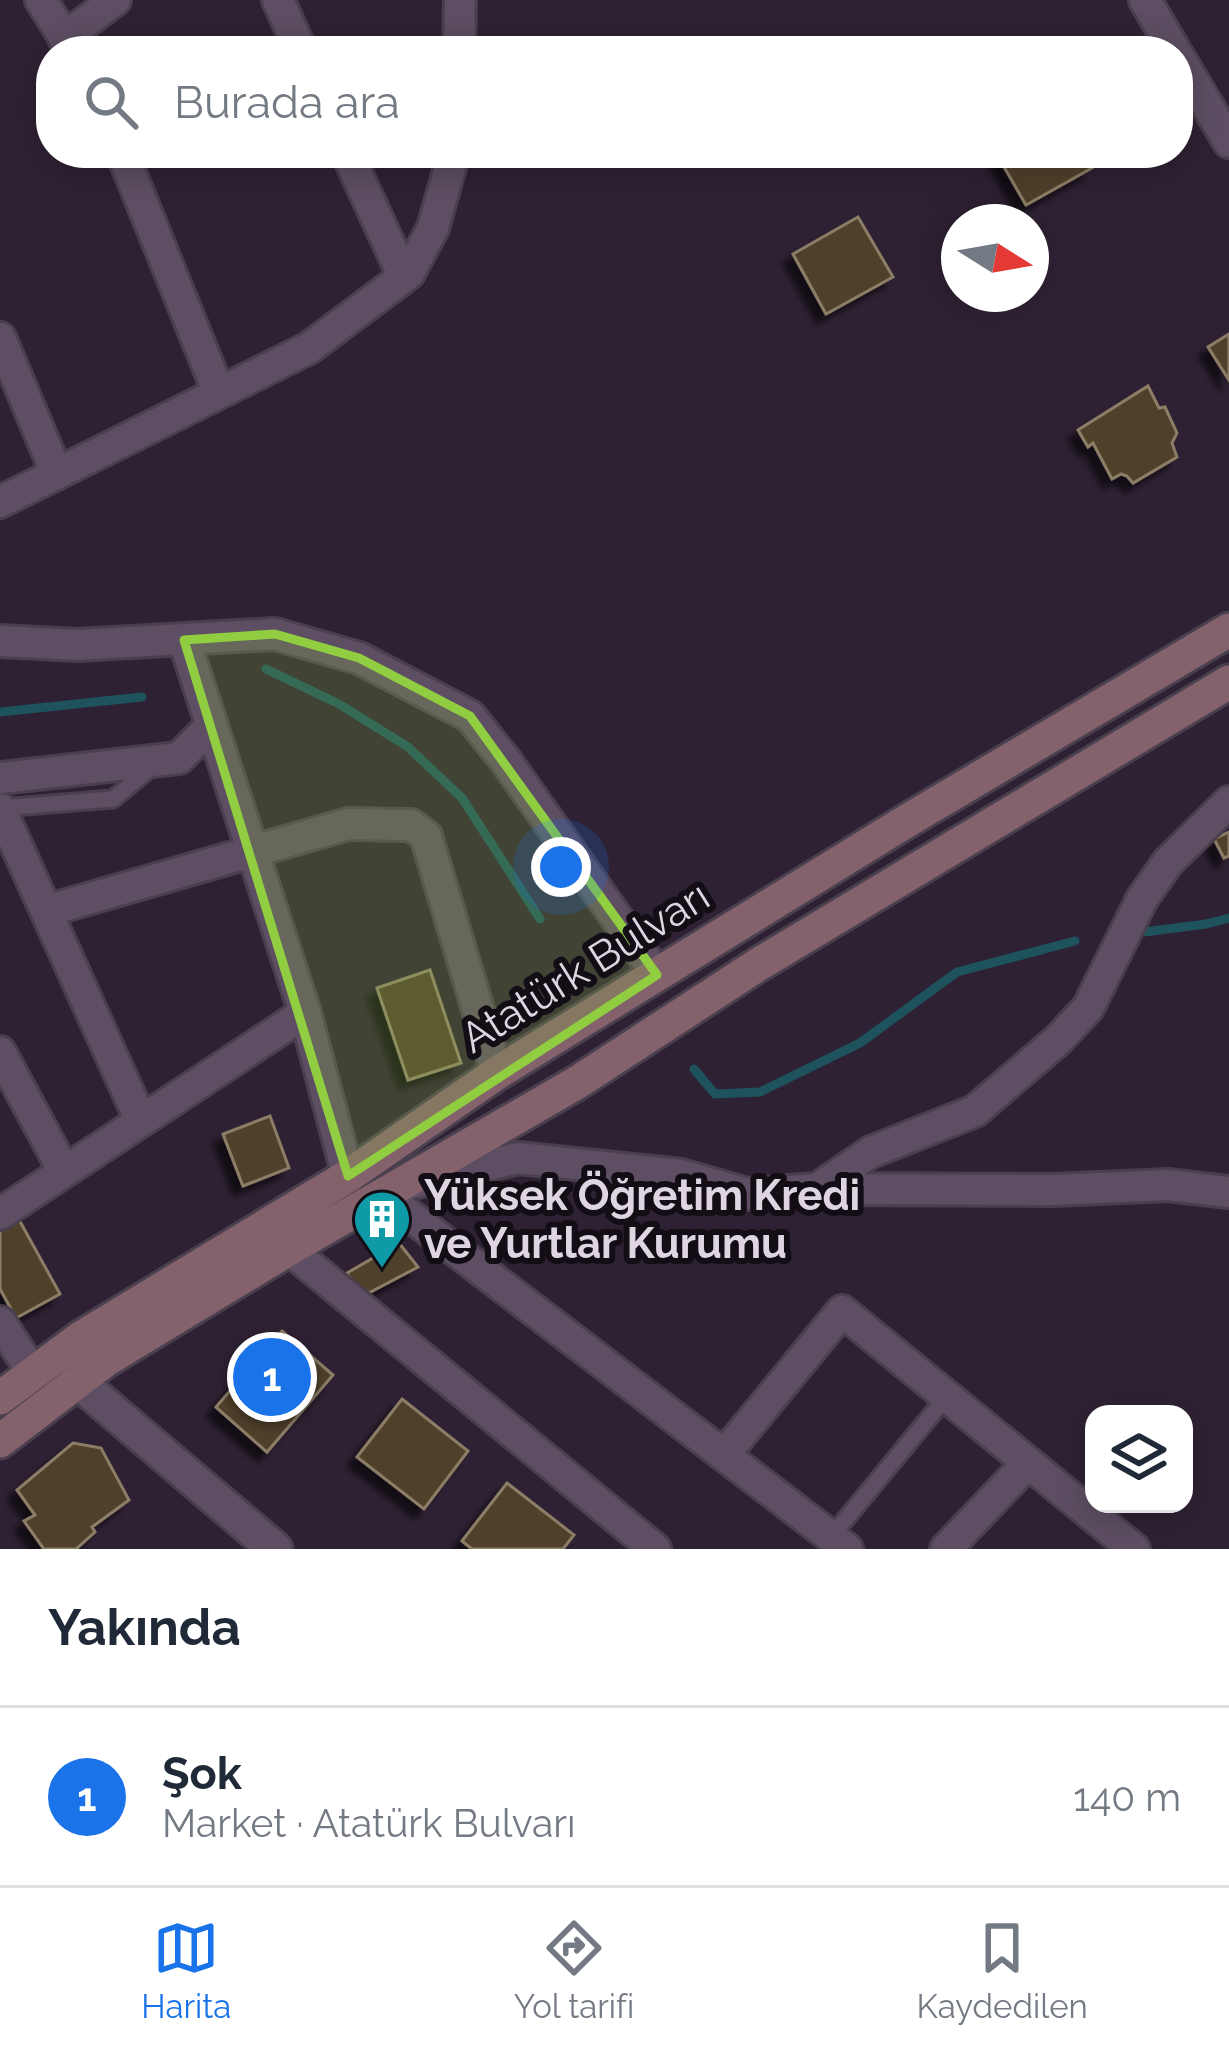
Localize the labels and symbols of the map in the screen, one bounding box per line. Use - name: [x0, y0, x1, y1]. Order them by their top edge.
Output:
- north arrow: [941, 204, 1049, 312]
- your location: [531, 837, 591, 897]
- street label: Atatürk Bulvarı: [452, 871, 718, 1063]
- place label: Yüksek Öğretim Kredi ve Yurtlar Kurumu: [424, 1170, 860, 1268]
- building icon: Yüksek Öğretim Kredi ve Yurtlar Kurumu: [351, 1188, 413, 1270]
- pin: 1: [233, 1332, 311, 1422]

